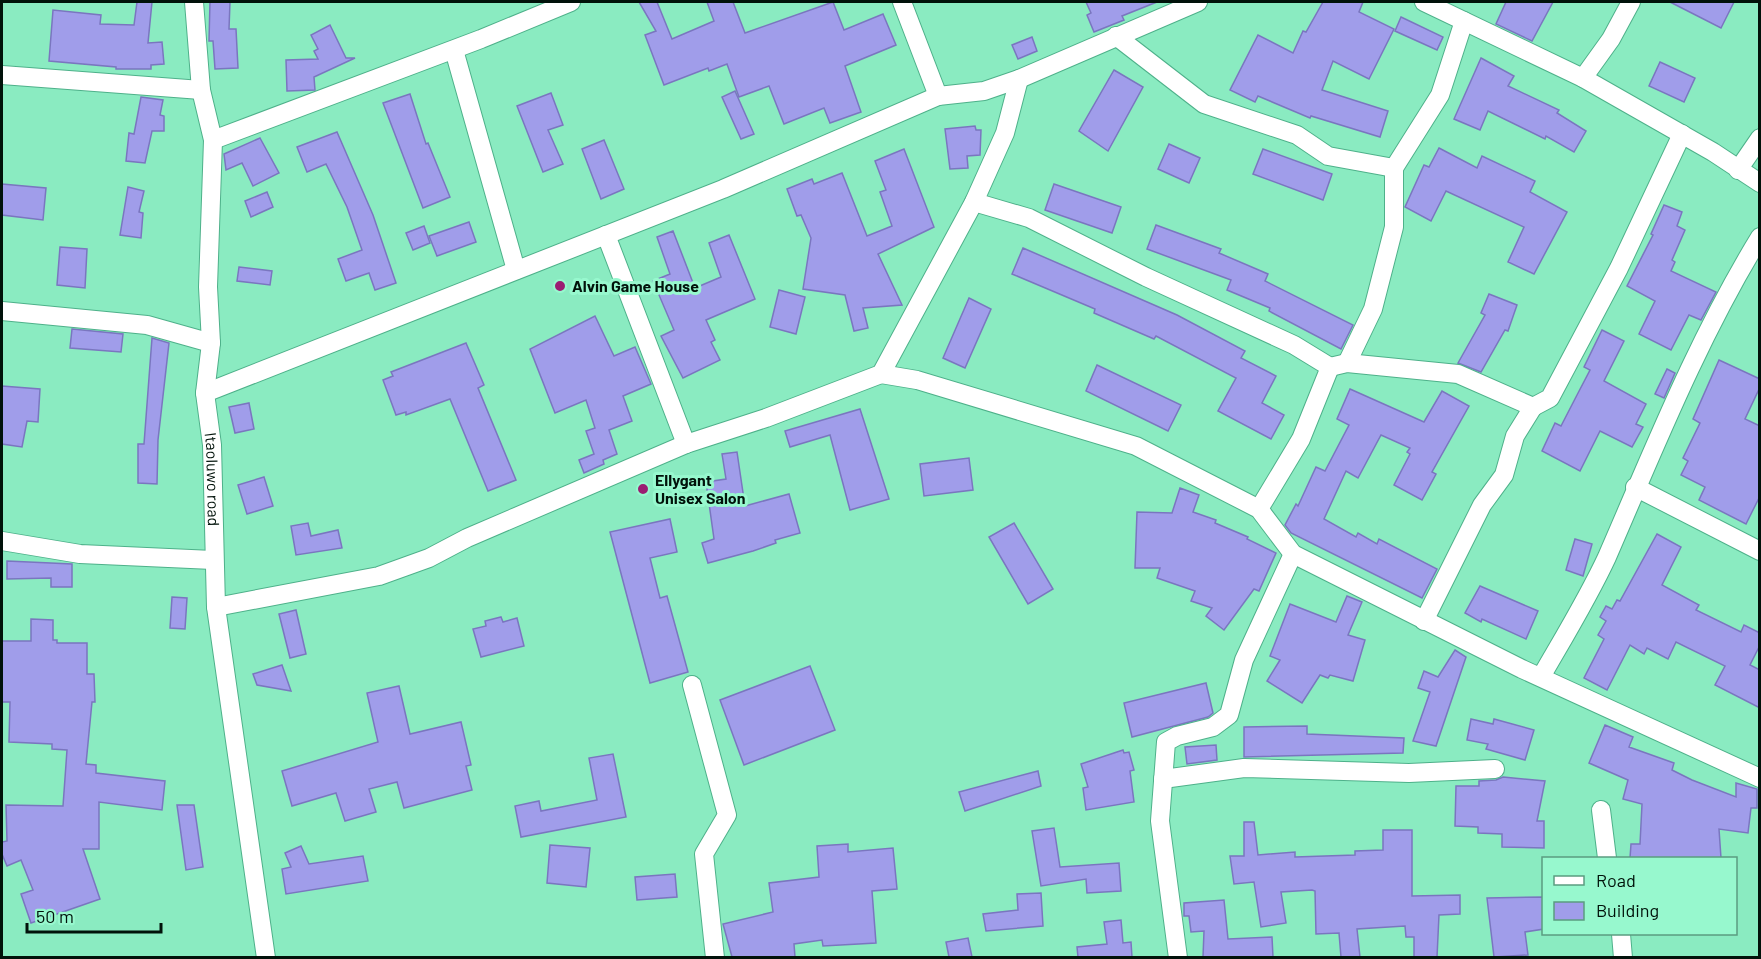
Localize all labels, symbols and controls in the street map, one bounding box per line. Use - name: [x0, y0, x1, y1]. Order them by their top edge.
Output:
- place label: Alvin Game House: [572, 276, 699, 295]
- marker: Alvin Game House: [553, 279, 567, 293]
- street label: Itaoluwo road: [201, 431, 224, 526]
- place label: Ellygant Unisex Salon: [655, 470, 746, 507]
- marker: Ellygant Unisex Salon: [636, 482, 650, 496]
- legend: [1542, 857, 1737, 935]
- text: Road: [1596, 869, 1636, 891]
- scale bar: [27, 896, 160, 934]
- text: Building: [1596, 899, 1659, 921]
- text: 50 m: [36, 905, 74, 927]

